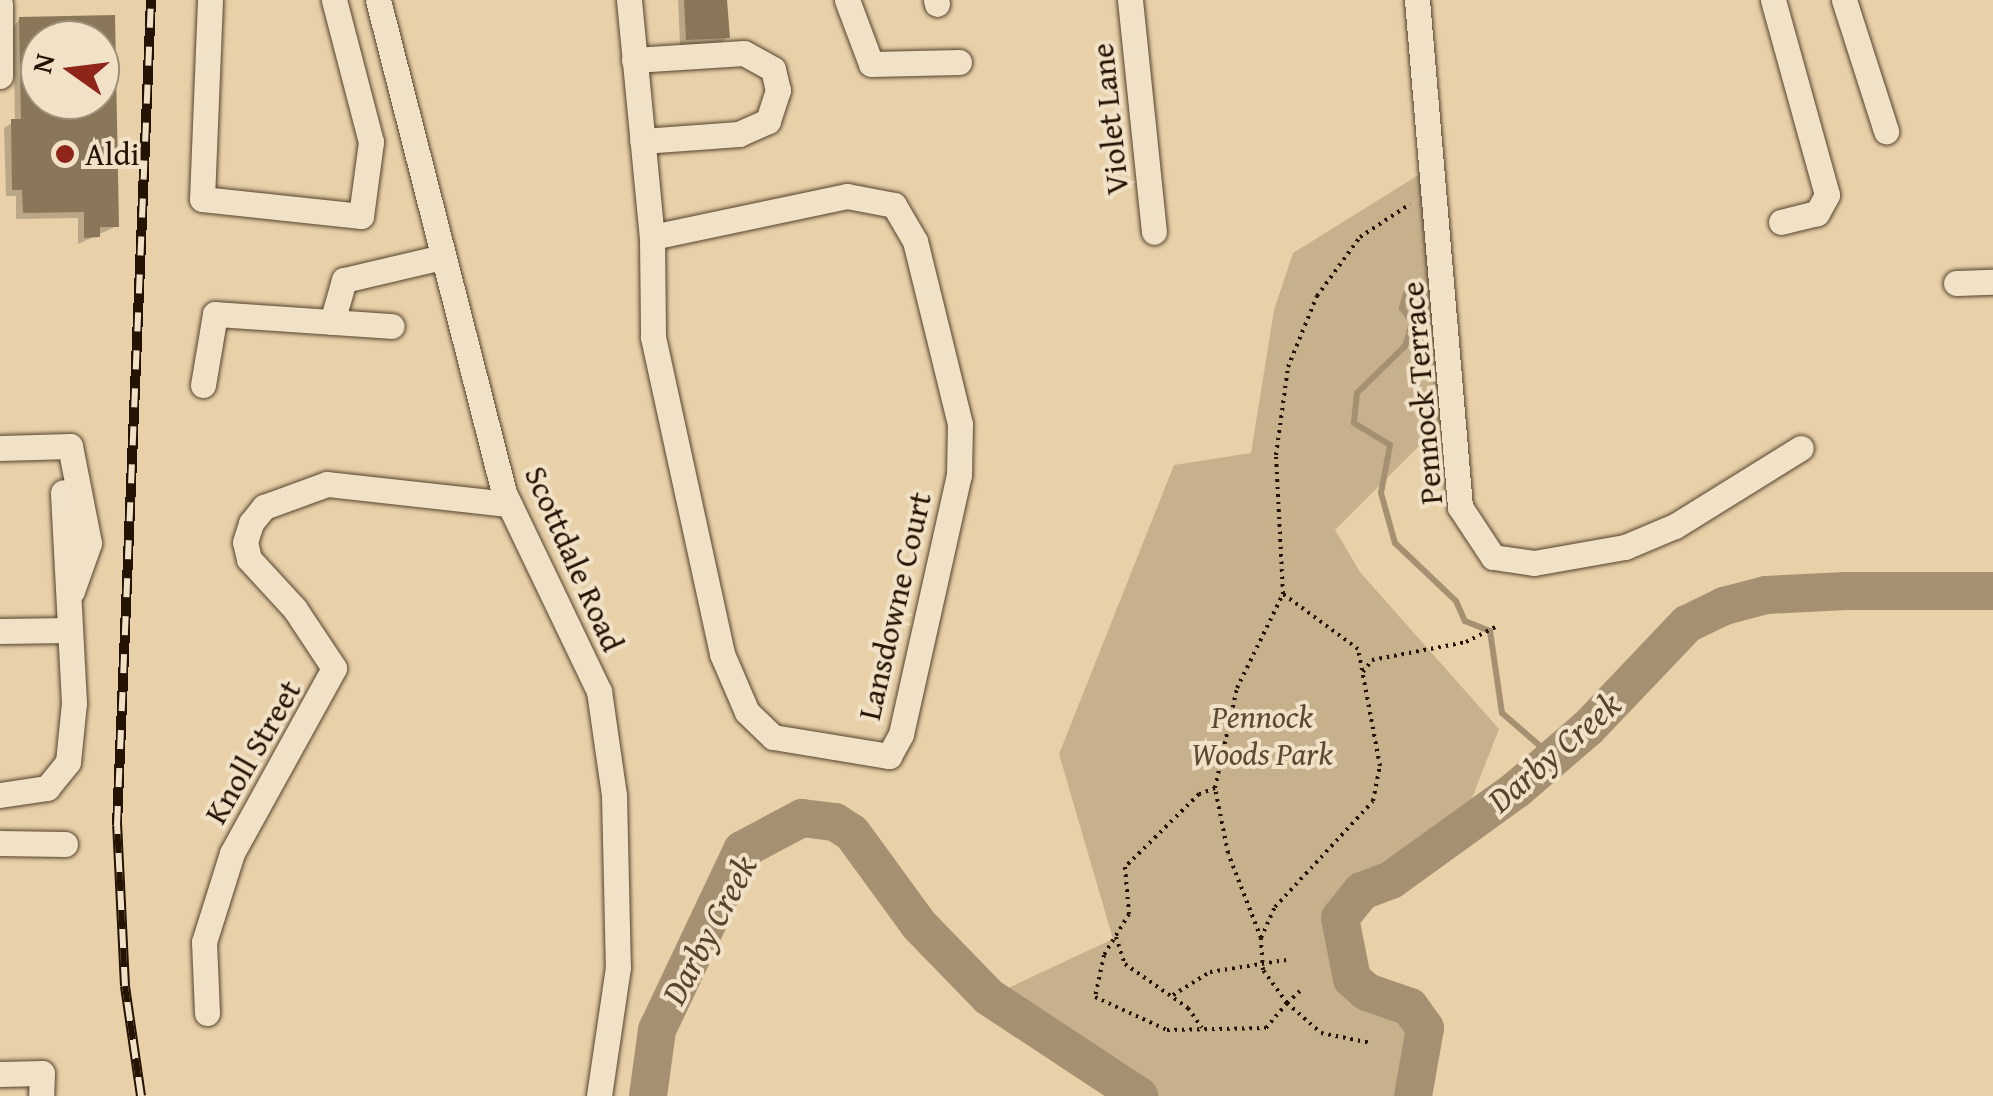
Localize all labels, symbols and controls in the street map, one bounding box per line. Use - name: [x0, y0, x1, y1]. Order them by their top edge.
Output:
- north arrow: [20, 20, 120, 120]
- street label: Violet Lane: [1083, 41, 1137, 197]
- text: N: [20, 49, 65, 77]
- place label: Aldi: [85, 135, 139, 173]
- marker: Aldi: [54, 143, 76, 165]
- street label: Pennock Terrace: [1393, 280, 1451, 506]
- street label: Scottdale Road: [516, 460, 632, 658]
- street label: Lansdowne Court: [850, 488, 940, 724]
- street label: Knoll Street: [197, 673, 309, 831]
- water label: Darby Creek: [1479, 683, 1629, 821]
- park label: Pennock Woods Park: [1191, 699, 1333, 774]
- water label: Darby Creek: [652, 849, 766, 1011]

